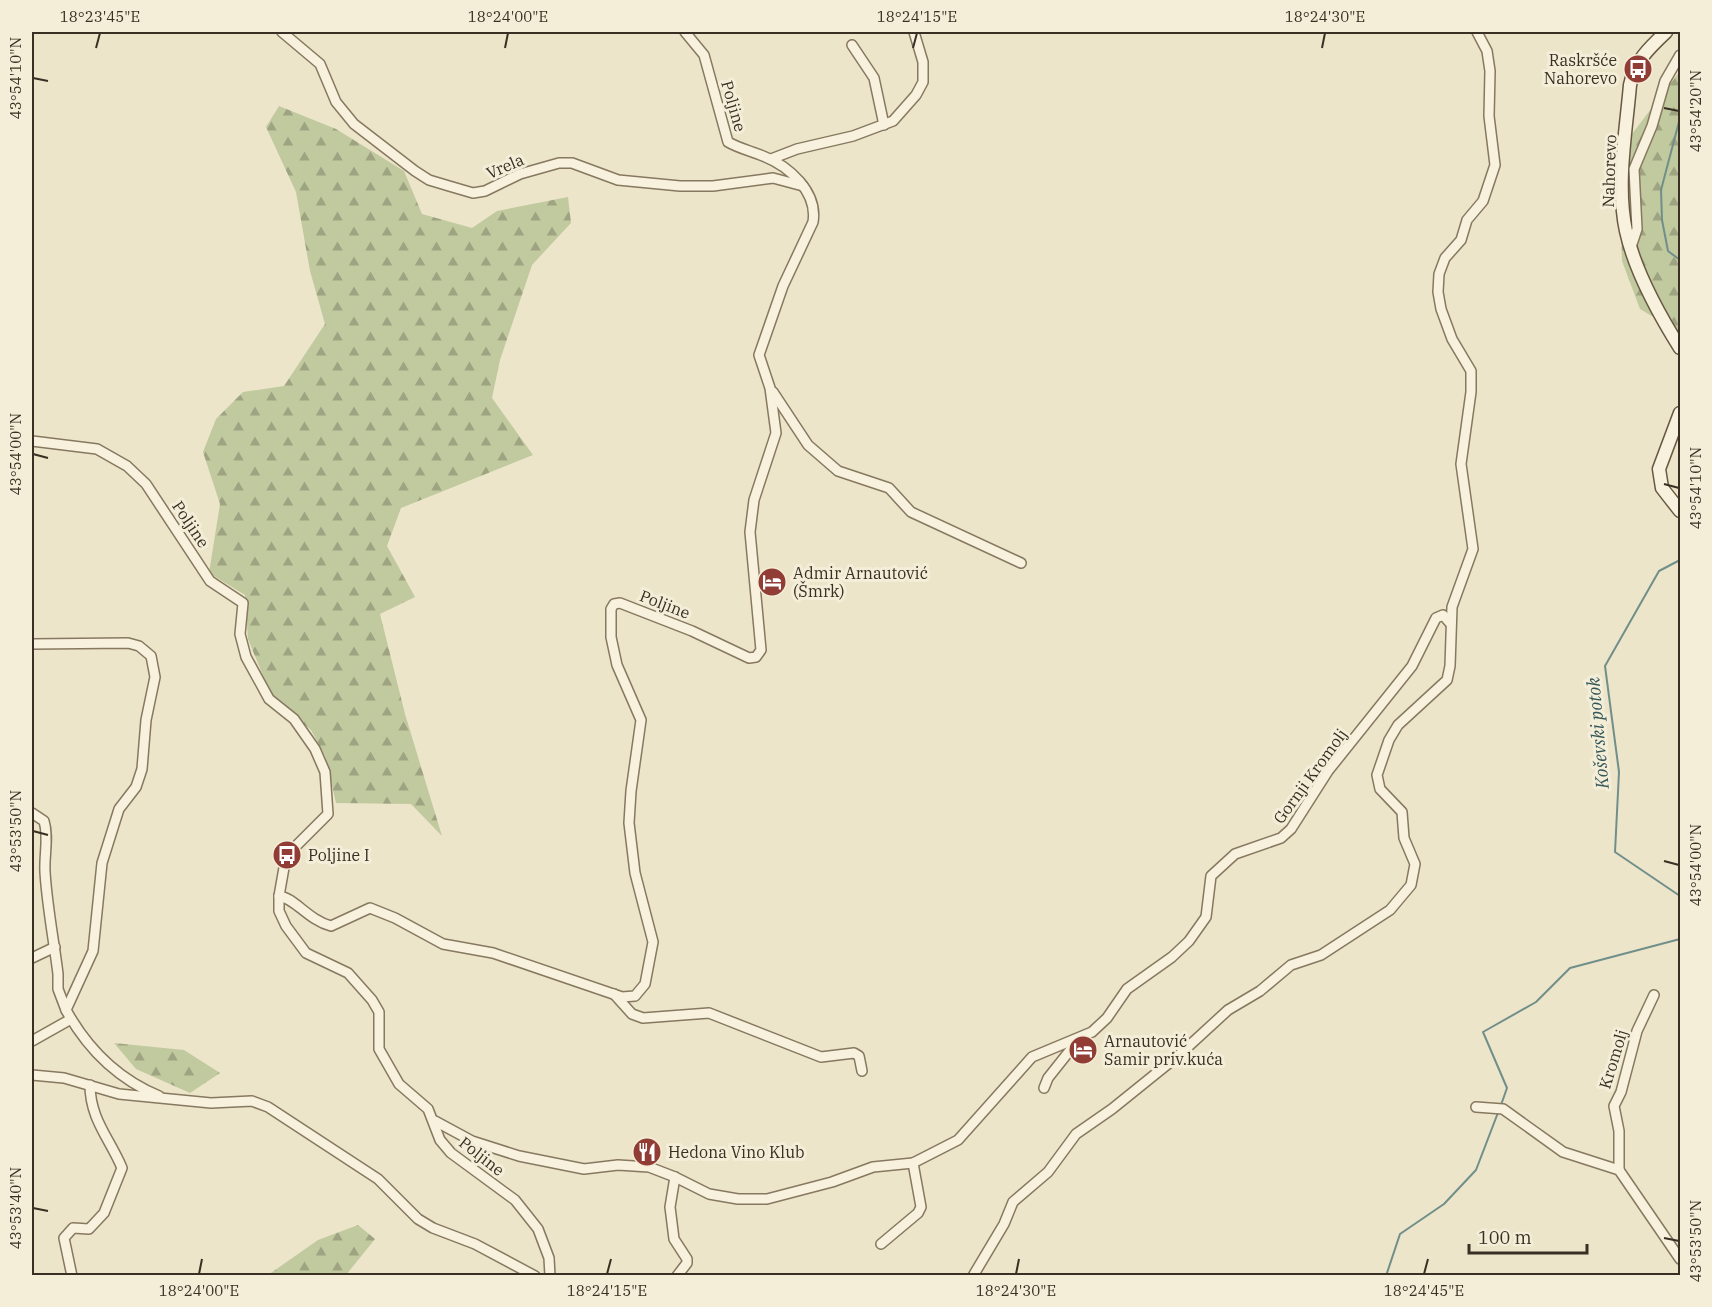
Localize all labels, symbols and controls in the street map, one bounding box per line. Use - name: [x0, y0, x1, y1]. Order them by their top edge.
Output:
- text: 18°23'45"E: [60, 7, 140, 26]
- text: 18°24'00"E: [468, 7, 548, 26]
- text: 18°24'15"E: [877, 7, 957, 26]
- text: 18°24'30"E: [1285, 7, 1365, 26]
- text: 43°54'10"N: [6, 37, 25, 119]
- place label: Raskršće Nahorevo: [1544, 50, 1617, 88]
- bus stop icon: Raskršće Nahorevo: [1622, 53, 1654, 85]
- text: 43°54'20"N: [1686, 70, 1705, 152]
- street label: Poljine: [717, 78, 751, 134]
- street label: Nahorevo: [1598, 134, 1620, 208]
- street label: Vrela: [483, 149, 527, 183]
- text: 43°54'00"N: [6, 413, 25, 495]
- text: 43°54'10"N: [1686, 447, 1705, 529]
- street label: Poljine: [168, 497, 214, 551]
- place label: Admir Arnautović (Šmrk): [793, 563, 928, 601]
- hotel icon: Admir Arnautović (Šmrk): [756, 566, 788, 598]
- street label: Poljine: [637, 585, 693, 623]
- water label: Koševski potok: [1581, 676, 1614, 791]
- street label: Gornji Kromolj: [1269, 725, 1351, 827]
- text: 43°53'50"N: [6, 790, 25, 872]
- text: 43°54'00"N: [1686, 824, 1705, 906]
- bus stop icon: Poljine I: [271, 839, 303, 871]
- place label: Poljine I: [308, 845, 369, 865]
- street label: Kromolj: [1594, 1027, 1632, 1091]
- place label: Arnautović Samir priv.kuća: [1104, 1031, 1223, 1069]
- hotel icon: Arnautović Samir priv.kuća: [1067, 1034, 1099, 1066]
- street label: Poljine: [455, 1132, 509, 1180]
- restaurant icon: Hedona Vino Klub: [631, 1136, 663, 1168]
- place label: Hedona Vino Klub: [668, 1142, 805, 1162]
- text: 43°53'40"N: [6, 1167, 25, 1249]
- text: 43°53'50"N: [1686, 1200, 1705, 1282]
- scale bar: [1469, 1217, 1588, 1255]
- text: 100 m: [1478, 1226, 1532, 1249]
- text: 18°24'00"E: [159, 1281, 239, 1300]
- text: 18°24'15"E: [567, 1281, 647, 1300]
- text: 18°24'30"E: [976, 1281, 1056, 1300]
- text: 18°24'45"E: [1384, 1281, 1464, 1300]

